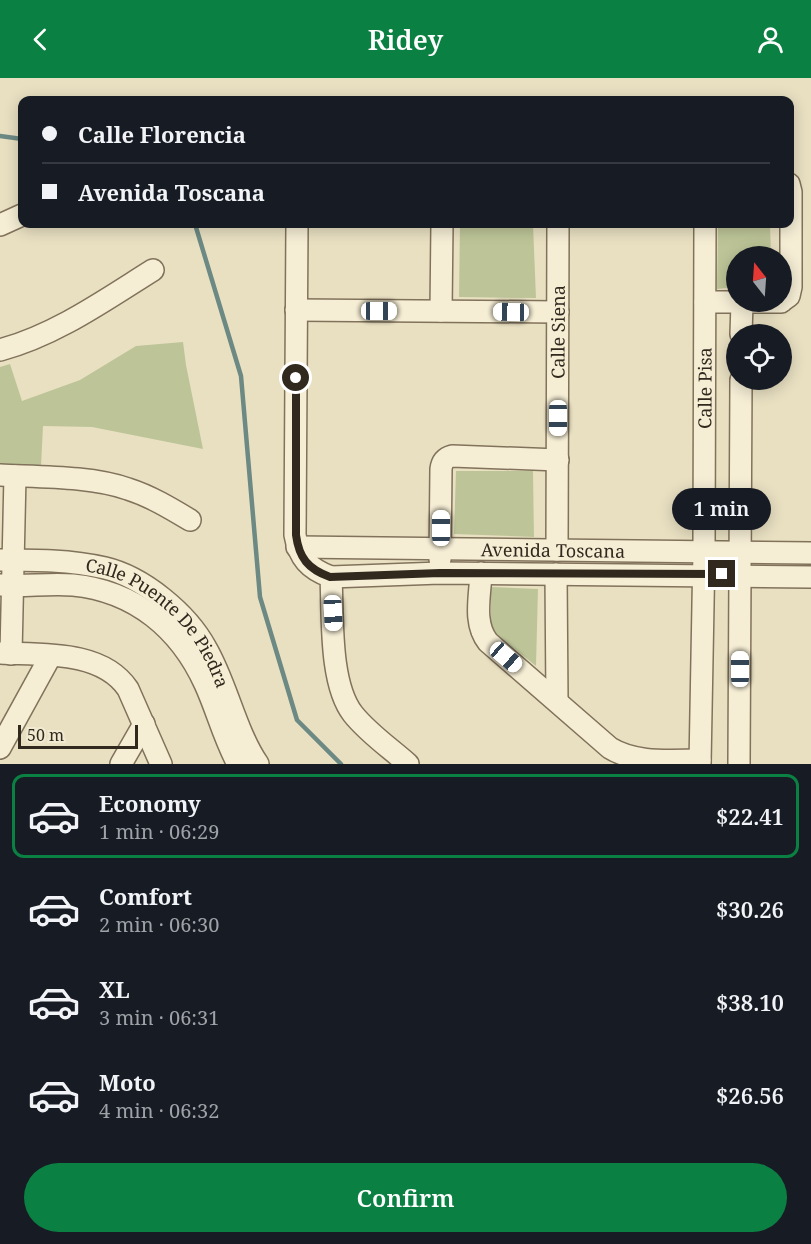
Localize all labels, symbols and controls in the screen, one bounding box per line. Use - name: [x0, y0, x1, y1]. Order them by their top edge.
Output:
- text: Ridey: [368, 21, 443, 58]
- icon: back: [24, 23, 57, 56]
- icon: person: [754, 23, 787, 56]
- text: Calle Florencia: [78, 119, 246, 149]
- text: Avenida Toscana: [78, 177, 265, 207]
- north arrow: [726, 246, 792, 312]
- map controls: [726, 246, 792, 390]
- street label: Calle Siena: [546, 285, 570, 379]
- car: [361, 302, 397, 320]
- car: [493, 303, 529, 321]
- button: locate: [726, 324, 792, 390]
- street label: Calle Pisa: [692, 347, 717, 429]
- route start: [282, 364, 309, 391]
- car: [549, 400, 567, 436]
- callout: 1 min: [672, 487, 771, 529]
- text: 1 min: [694, 495, 749, 522]
- car: [432, 510, 450, 546]
- street label: Avenida Toscana: [481, 537, 625, 563]
- street label: Calle Puente De Piedra: [84, 552, 235, 691]
- route end: [708, 560, 735, 587]
- car: [323, 595, 343, 631]
- car: [487, 638, 525, 676]
- car: [731, 651, 749, 687]
- scale bar: [18, 722, 138, 750]
- text: 50 m: [27, 724, 64, 746]
- text: Economy: [99, 788, 201, 818]
- icon: car: [27, 789, 81, 843]
- text: $22.41: [716, 801, 784, 831]
- text: 1 min · 06:29: [99, 818, 219, 845]
- text: Comfort: [99, 881, 192, 911]
- icon: car: [27, 882, 81, 936]
- text: $30.26: [716, 894, 784, 924]
- text: 2 min · 06:30: [99, 911, 219, 938]
- text: XL: [99, 974, 130, 1004]
- icon: car: [27, 975, 81, 1029]
- text: $38.10: [716, 987, 784, 1017]
- text: 3 min · 06:31: [99, 1004, 219, 1031]
- text: Moto: [99, 1067, 156, 1097]
- icon: car: [27, 1068, 81, 1122]
- text: $26.56: [716, 1080, 784, 1110]
- text: 4 min · 06:32: [99, 1097, 219, 1124]
- button: Confirm: [24, 1163, 787, 1232]

